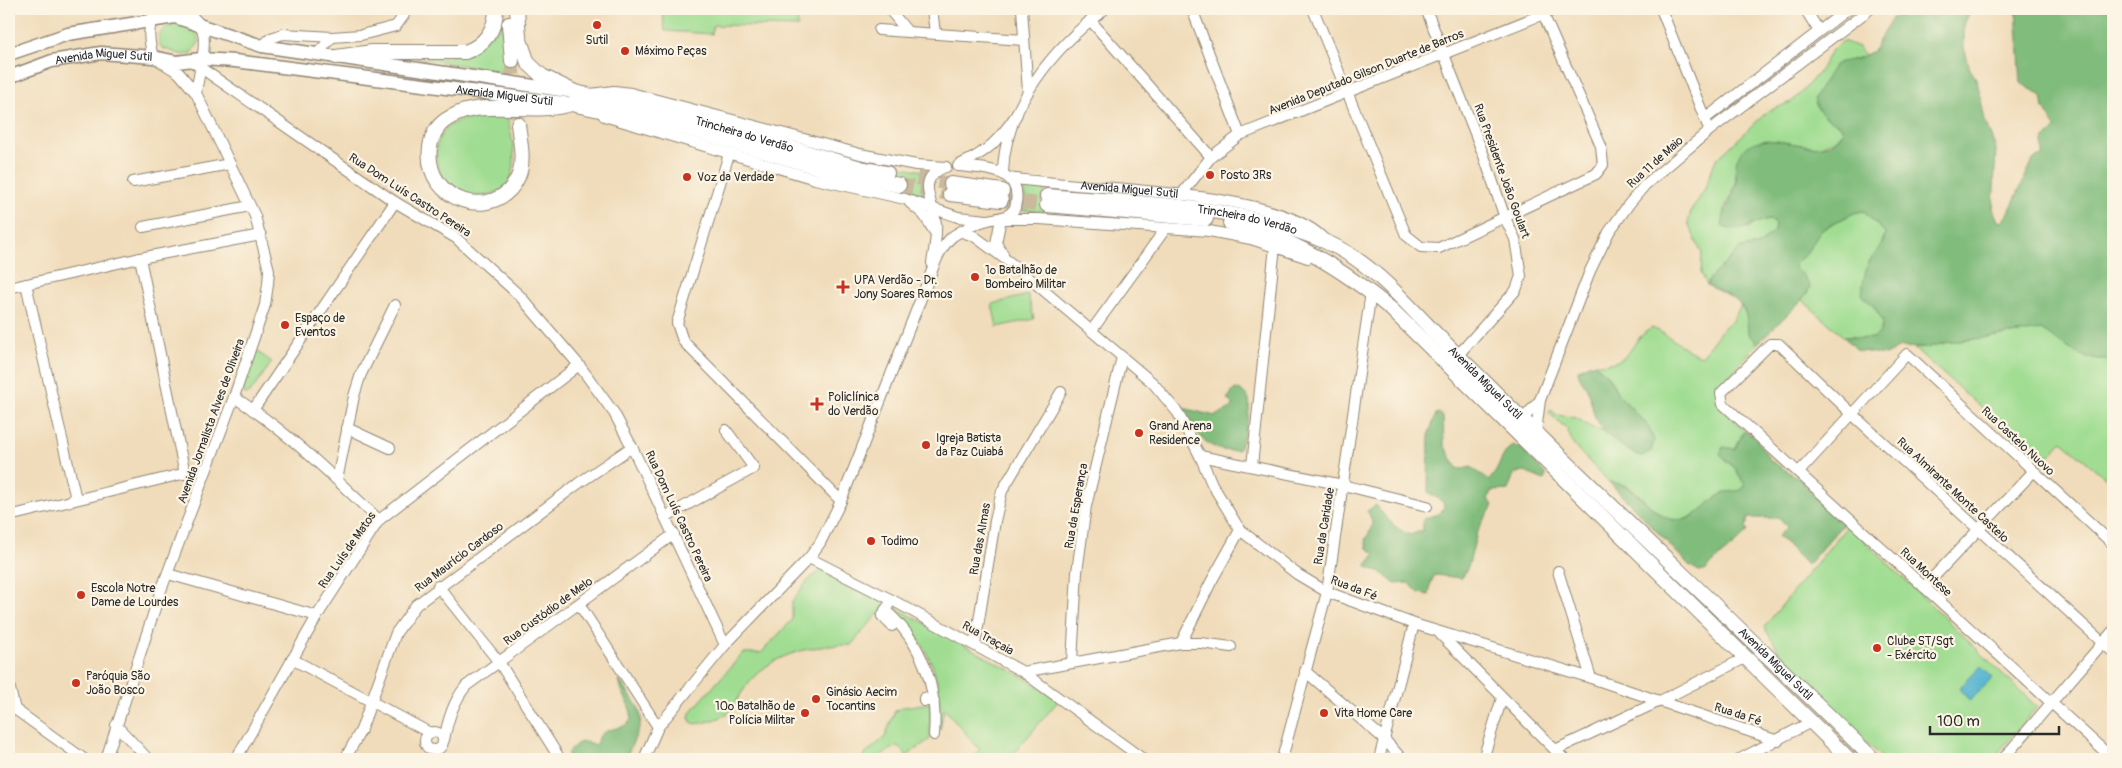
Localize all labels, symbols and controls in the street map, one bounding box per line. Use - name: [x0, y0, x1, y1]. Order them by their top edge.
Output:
- marker: Sutil: [591, 19, 603, 31]
- street label: Avenida Deputado Gilson Duarte de Barros: [1266, 26, 1466, 119]
- place label: Sutil: [586, 33, 609, 48]
- place label: Máximo Peças: [635, 44, 707, 59]
- marker: Máximo Peças: [619, 45, 631, 57]
- street label: Avenida Miguel Sutil: [54, 46, 153, 68]
- street label: Avenida Miguel Sutil: [455, 82, 554, 110]
- street label: Rua Presidente João Goulart: [1470, 102, 1533, 241]
- street label: Trincheira do Verdão: [693, 113, 796, 156]
- street label: Rua 11 de Maio: [1624, 133, 1687, 192]
- street label: Rua Dom Luís Castro Pereira: [346, 150, 474, 241]
- place label: Posto 3Rs: [1220, 168, 1272, 183]
- marker: Posto 3Rs: [1204, 169, 1216, 181]
- place label: Voz da Verdade: [697, 170, 774, 185]
- marker: Voz da Verdade: [681, 171, 693, 183]
- street label: Avenida Miguel Sutil: [1080, 178, 1179, 202]
- street label: Trincheira do Verdão: [1196, 202, 1300, 239]
- place label: 1º Batalhão de Bombeiro Militar: [985, 263, 1067, 292]
- marker: 1º Batalhão de Bombeiro Militar: [969, 271, 981, 283]
- place label: UPA Verdão - Dr. Jony Soares Ramos: [854, 273, 953, 302]
- marker: UPA Verdão - Dr. Jony Soares Ramos: [836, 280, 850, 294]
- place label: Espaço de Eventos: [295, 311, 345, 340]
- marker: Espaço de Eventos: [279, 319, 291, 331]
- street label: Avenida Jornalista Alves de Oliveira: [175, 336, 248, 506]
- street label: Avenida Miguel Sutil: [1445, 343, 1525, 423]
- place label: Policlínica do Verdão: [828, 390, 879, 419]
- marker: Policlínica do Verdão: [810, 397, 824, 411]
- street label: Rua Castelo Nuovo: [1978, 404, 2058, 479]
- place label: Grand Arena Residence: [1149, 419, 1212, 448]
- marker: Grand Arena Residence: [1133, 427, 1145, 439]
- place label: Igreja Batista da Paz Cuiabá: [936, 431, 1004, 460]
- street label: Rua Almirante Monte Castelo: [1894, 435, 2012, 547]
- marker: Igreja Batista da Paz Cuiabá: [920, 439, 932, 451]
- street label: Rua Dom Luís Castro Pereira: [642, 448, 716, 585]
- street label: Rua da Esperança: [1062, 462, 1091, 550]
- street label: Rua da Caridade: [1311, 486, 1338, 566]
- street label: Rua das Almas: [967, 501, 994, 576]
- street label: Rua Luís de Matos: [315, 508, 380, 592]
- street label: Rua Maurício Cardoso: [412, 519, 507, 596]
- place label: Todimo: [881, 534, 919, 549]
- marker: Todimo: [865, 535, 877, 547]
- street label: Rua Montese: [1897, 545, 1955, 600]
- street label: Rua da Fé: [1328, 573, 1379, 604]
- street label: Rua Custódio de Melo: [501, 574, 596, 649]
- place label: Escola Notre Dame de Lourdes: [91, 581, 179, 610]
- marker: Escola Notre Dame de Lourdes: [75, 589, 87, 601]
- street label: Rua Traçaia: [959, 618, 1017, 659]
- street label: Avenida Miguel Sutil: [1735, 625, 1816, 704]
- place label: Clube ST/Sgt - Exército: [1887, 634, 1954, 663]
- marker: Clube ST/Sgt - Exército: [1871, 642, 1883, 654]
- place label: Paróquia São João Bosco: [86, 669, 151, 698]
- marker: Paróquia São João Bosco: [70, 677, 82, 689]
- place label: Ginásio Aecim Tocantins: [826, 685, 898, 714]
- marker: Ginásio Aecim Tocantins: [810, 693, 822, 705]
- place label: 10º Batalhão de Polícia Militar: [715, 699, 796, 728]
- street label: Rua da Fé: [1712, 700, 1763, 729]
- scale bar: [1930, 703, 2058, 735]
- place label: Vita Home Care: [1334, 706, 1412, 721]
- marker: 10º Batalhão de Polícia Militar: [799, 707, 811, 719]
- marker: Vita Home Care: [1318, 707, 1330, 719]
- text: 100 m: [1937, 712, 1980, 731]

